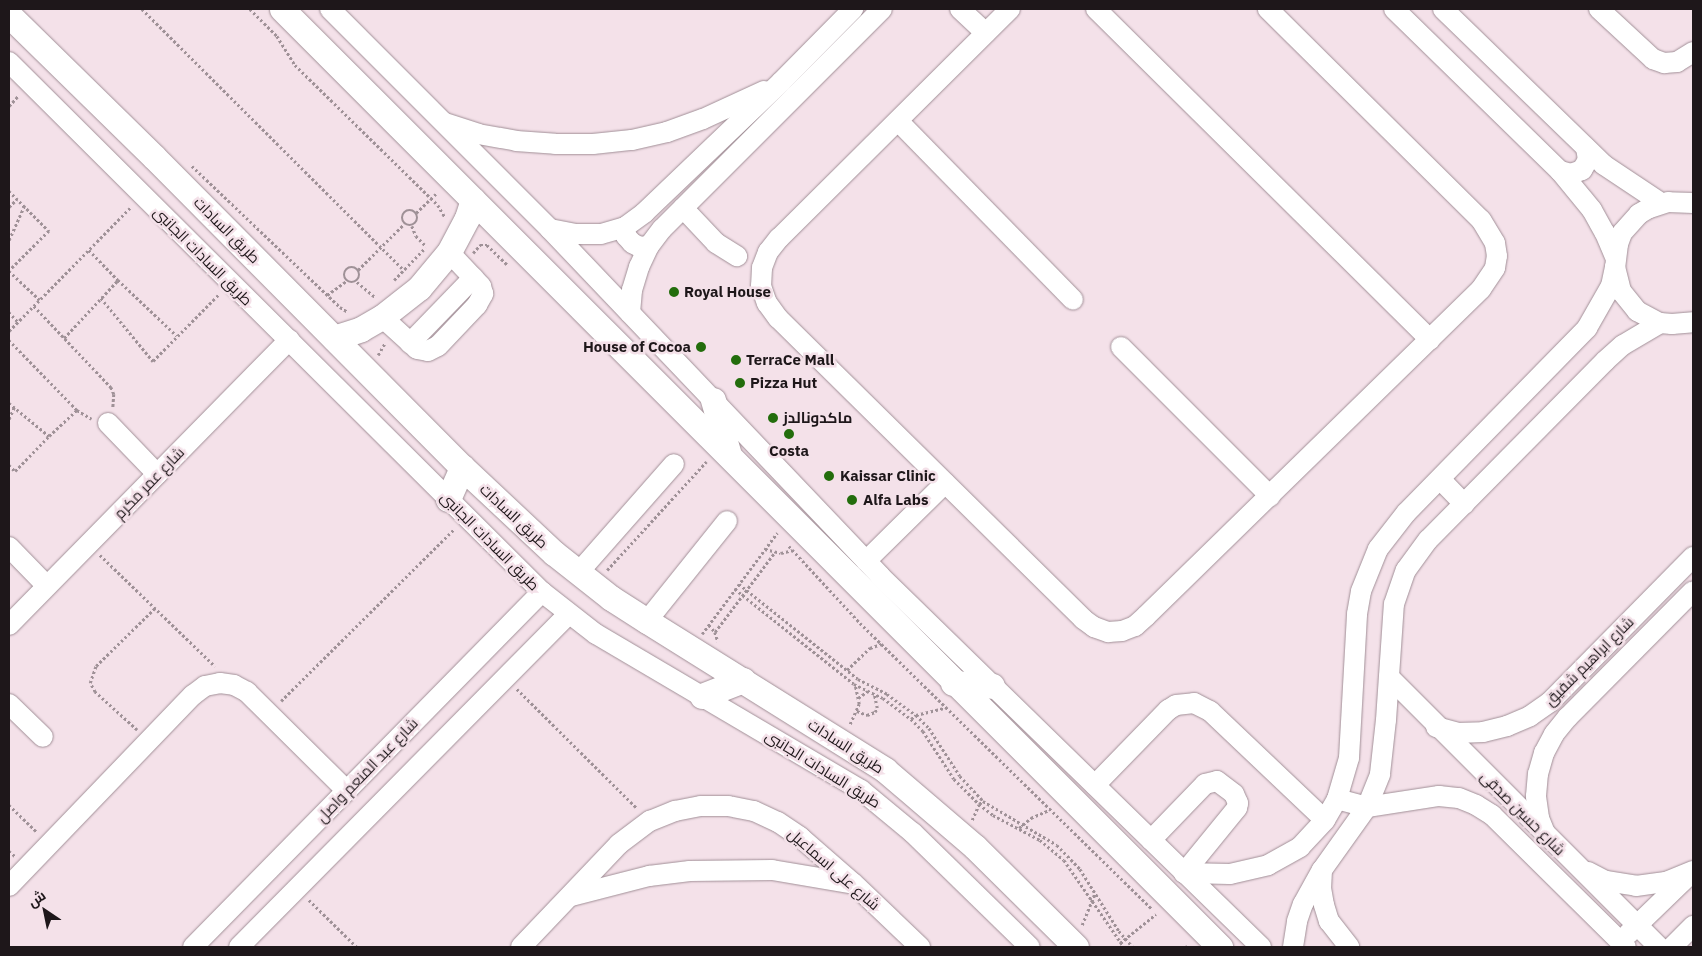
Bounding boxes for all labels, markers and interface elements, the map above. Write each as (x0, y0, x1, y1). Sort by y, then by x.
street label: طريق السادات (190, 193, 264, 267)
street label: طريق السادات الجانبى (150, 203, 256, 309)
place label: Royal House (684, 283, 771, 301)
marker: Royal House (668, 286, 680, 298)
place label: House of Cocoa (583, 338, 691, 356)
marker: House of Cocoa (695, 341, 707, 353)
place label: TerraCe Mall (746, 351, 834, 369)
marker: TerraCe Mall (730, 354, 742, 366)
place label: Pizza Hut (750, 374, 817, 392)
marker: Pizza Hut (734, 377, 746, 389)
place label: ماكدونالدز (783, 409, 852, 427)
marker: ماكدونالدز (767, 412, 779, 424)
marker: Costa (783, 428, 795, 440)
place label: Costa (769, 442, 809, 460)
street label: شارع عمر مكرم (110, 443, 188, 523)
place label: Kaissar Clinic (840, 467, 936, 485)
marker: Kaissar Clinic (822, 469, 836, 483)
street label: طريق السادات (476, 480, 552, 552)
street label: طريق السادات الجانبى (437, 488, 543, 594)
place label: Alfa Labs (863, 491, 929, 509)
marker: Alfa Labs (845, 493, 859, 507)
street label: شارع ابراهيم شفيق (1541, 613, 1637, 709)
street label: شارع عبد المنعم واصل (313, 714, 421, 826)
street label: طريق السادات (805, 715, 887, 777)
street label: طريق السادات الجانبى (762, 726, 884, 812)
street label: شارع حسين صدقى (1477, 767, 1569, 859)
street label: شارع على اسماعيل (784, 824, 884, 914)
north arrow (20, 886, 70, 936)
text: ش (24, 886, 49, 911)

